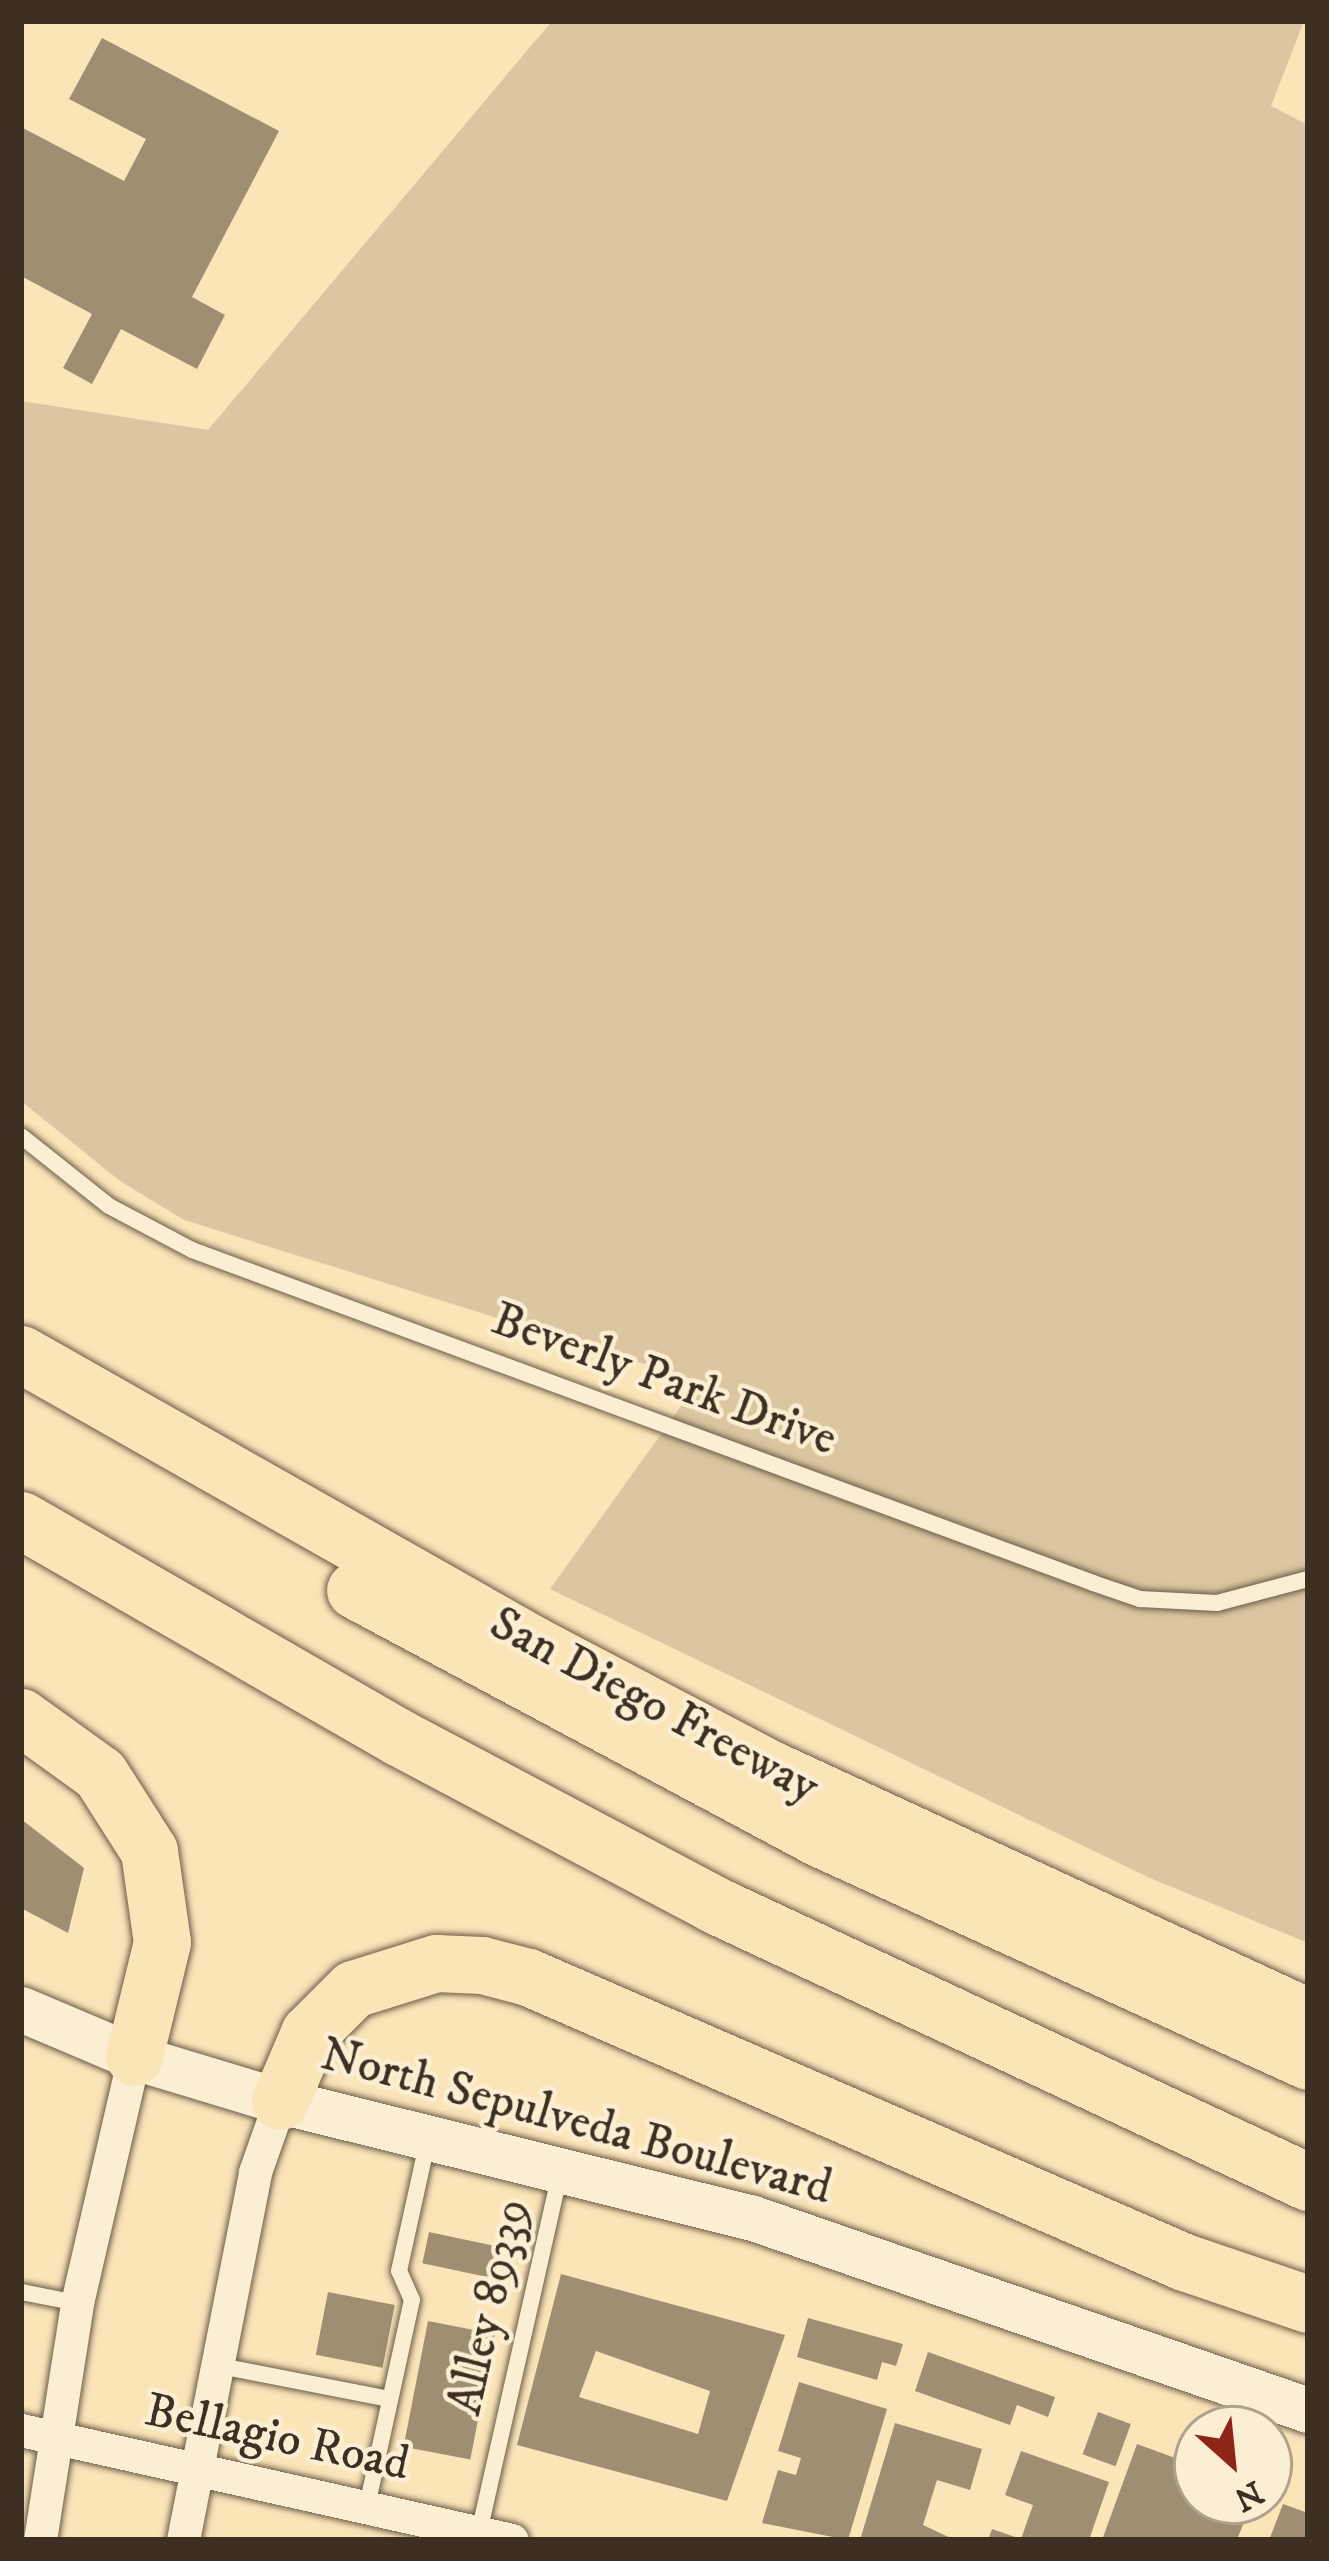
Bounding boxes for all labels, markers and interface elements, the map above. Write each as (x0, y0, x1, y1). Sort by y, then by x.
street label: Beverly Park Drive (484, 1291, 844, 1469)
street label: San Diego Freeway (480, 1595, 828, 1817)
street label: North Sepulveda Boulevard (314, 2026, 838, 2218)
street label: Alley 89339 (437, 2193, 543, 2421)
street label: Bellagio Road (140, 2382, 414, 2494)
north arrow (1173, 2405, 1293, 2525)
text: N (1227, 2470, 1270, 2519)

